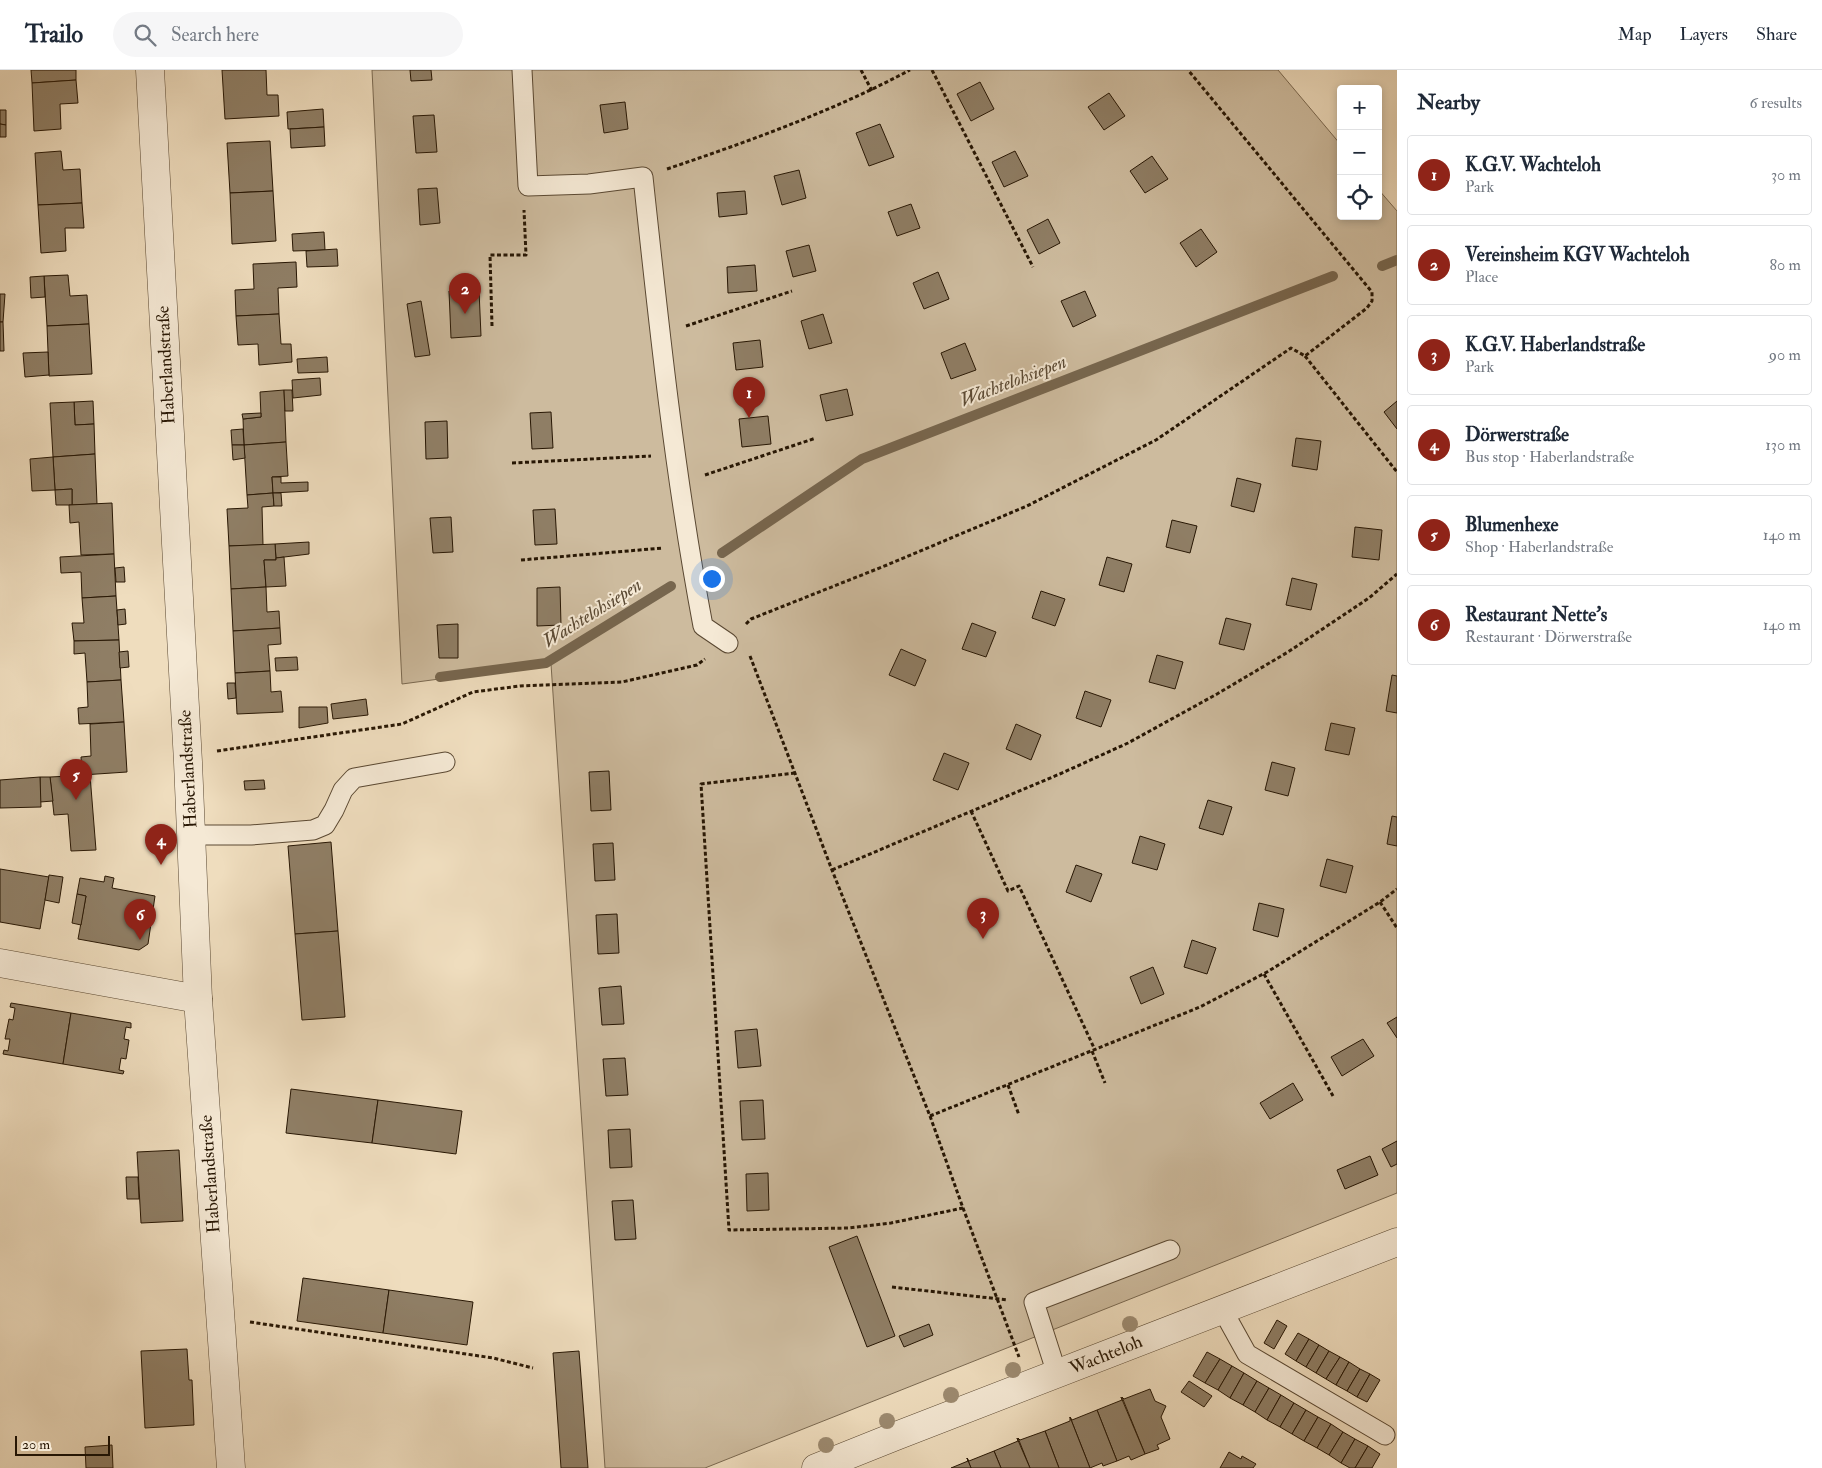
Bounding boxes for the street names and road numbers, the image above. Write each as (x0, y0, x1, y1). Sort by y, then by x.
street label: Haberlandstraße (151, 305, 181, 425)
street label: Haberlandstraße (173, 709, 203, 829)
street label: Haberlandstraße (194, 1114, 226, 1234)
street label: Wachteloh (1065, 1330, 1146, 1380)

